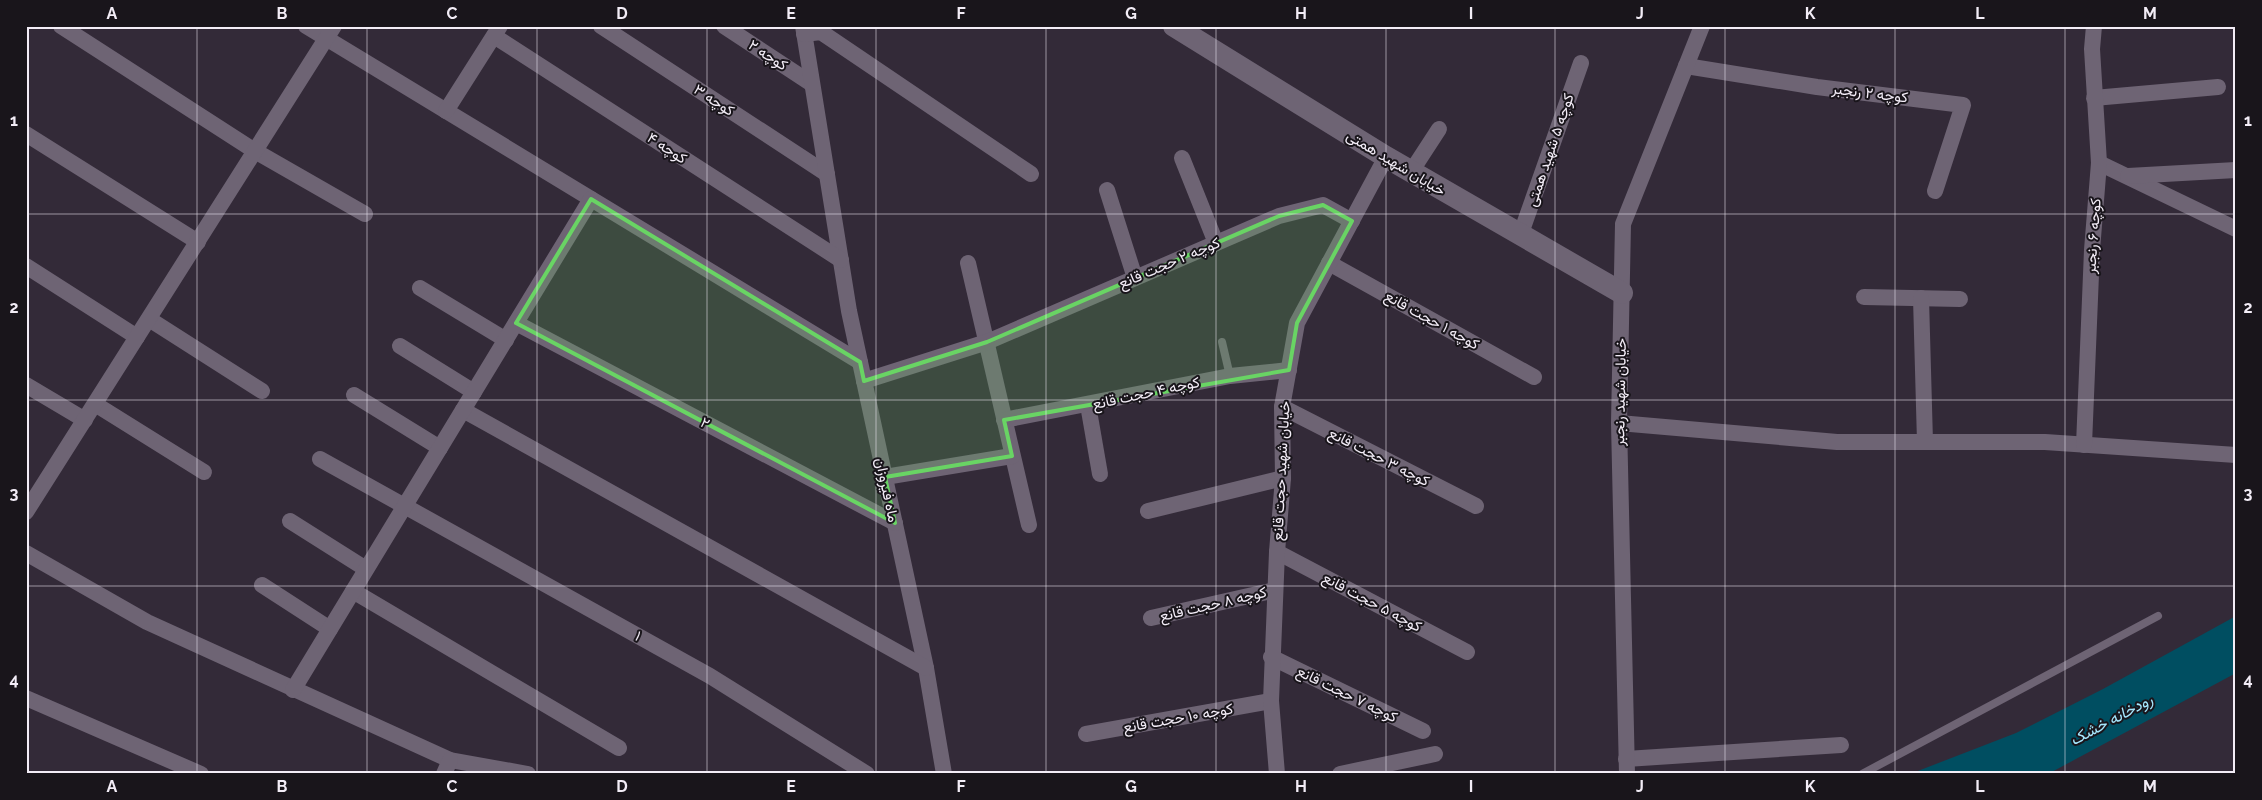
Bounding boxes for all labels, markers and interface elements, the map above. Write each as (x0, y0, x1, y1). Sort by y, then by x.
text: A (107, 4, 118, 23)
text: B (277, 4, 288, 23)
text: C (447, 4, 458, 23)
text: D (616, 4, 628, 23)
text: E (786, 4, 796, 23)
text: F (956, 4, 966, 23)
text: G (1125, 4, 1137, 23)
text: H (1295, 4, 1307, 23)
text: I (1469, 4, 1473, 23)
text: J (1636, 4, 1644, 23)
text: K (1805, 4, 1816, 23)
text: L (1975, 4, 1985, 23)
text: M (2143, 4, 2157, 23)
street label: کوچه ۲ (745, 36, 791, 75)
street label: کوچه ۲ رنجبر (1830, 79, 1909, 108)
street label: کوچه ۳ (690, 80, 738, 121)
street label: کوچه ۵ شهید همتی (1522, 91, 1579, 209)
text: 1 (10, 111, 18, 130)
text: 1 (2244, 111, 2252, 130)
street label: خیابان شهید همتی (1343, 126, 1449, 201)
street label: کوچه ۴ (643, 129, 690, 168)
street label: کوچه ۶ رنجبر (2081, 197, 2106, 275)
street label: کوچه ۲ حجت قانع (1115, 233, 1224, 294)
street label: کوچه ۱ حجت قانع (1381, 287, 1483, 355)
text: 2 (9, 298, 19, 317)
text: 2 (2243, 298, 2253, 317)
street label: خیابان شهید رنجبر (1610, 338, 1630, 447)
street label: کوچه ۴ حجت قانع (1091, 373, 1202, 415)
street label: خیابان شهید حجت قانع (1268, 400, 1296, 542)
street label: ۲ (697, 413, 713, 433)
street label: کوچه ۳ حجت قانع (1325, 424, 1433, 492)
street label: ماه فیروزان (871, 456, 903, 524)
text: 3 (10, 484, 19, 503)
text: 3 (2244, 484, 2253, 503)
street label: کوچه ۵ حجت قانع (1318, 568, 1425, 638)
street label: کوچه ۸ حجت قانع (1157, 583, 1269, 627)
street label: ۱ (632, 627, 644, 645)
street label: کوچه ۷ حجت قانع (1293, 662, 1401, 728)
text: 4 (9, 670, 19, 689)
text: 4 (2243, 670, 2253, 689)
water label: رودخانه خشک (2067, 689, 2157, 750)
street label: کوچه ۱۰ حجت قانع (1121, 699, 1235, 739)
text: A (107, 777, 118, 796)
text: B (277, 777, 288, 796)
text: C (447, 777, 458, 796)
text: D (616, 777, 628, 796)
text: E (786, 777, 796, 796)
text: F (956, 777, 966, 796)
text: G (1125, 777, 1137, 796)
text: H (1295, 777, 1307, 796)
text: I (1469, 777, 1473, 796)
text: J (1636, 777, 1644, 796)
text: K (1805, 777, 1816, 796)
text: L (1975, 777, 1985, 796)
text: M (2143, 777, 2157, 796)

